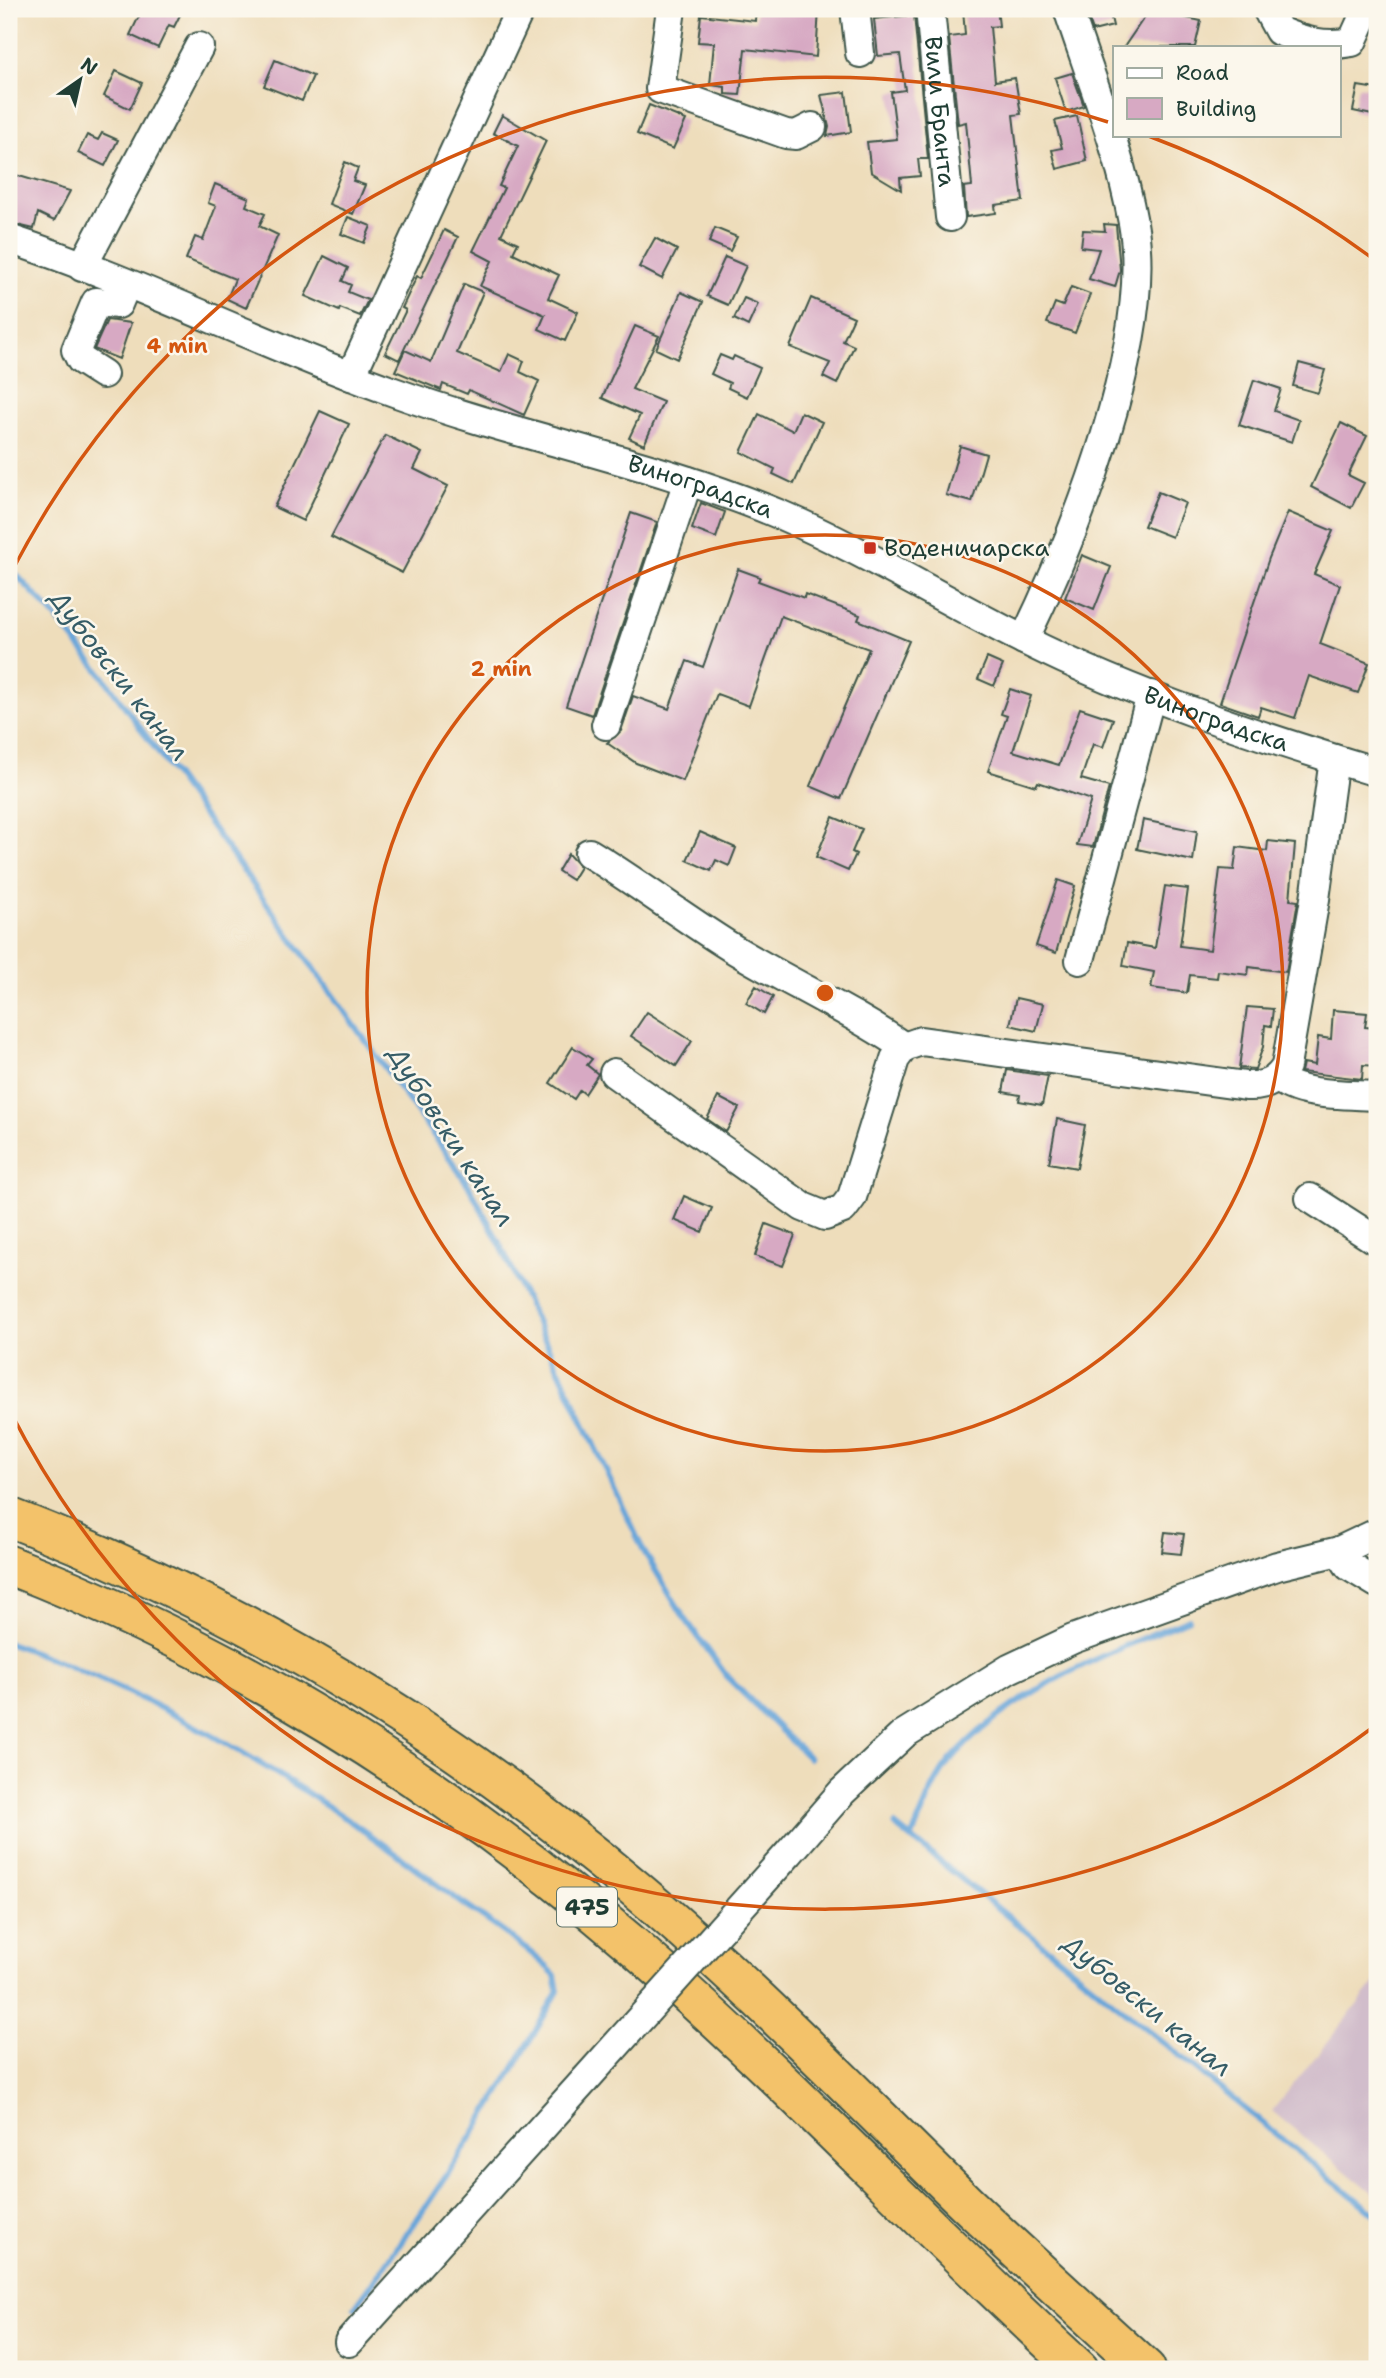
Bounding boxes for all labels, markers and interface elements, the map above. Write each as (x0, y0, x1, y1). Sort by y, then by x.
street label: Вили Бранта (917, 35, 963, 188)
north arrow (46, 46, 116, 116)
legend (1113, 46, 1340, 136)
text: N (76, 52, 102, 81)
text: Road (1176, 59, 1229, 87)
text: Building (1176, 95, 1256, 123)
text: 4 min (146, 332, 208, 360)
street label: Виноградска (624, 447, 778, 526)
place label: Воденичарска (884, 532, 1050, 564)
marker: Воденичарска (862, 540, 878, 556)
water label: Дубовски канал (41, 581, 198, 768)
text: 2 min (470, 655, 532, 683)
street label: Виноградска (1139, 679, 1293, 759)
centre of rings (813, 981, 837, 1005)
water label: Дубовски канал (379, 1037, 523, 1233)
road number: 475 (557, 1888, 617, 1926)
water label: Дубовски канал (1054, 1925, 1240, 2084)

